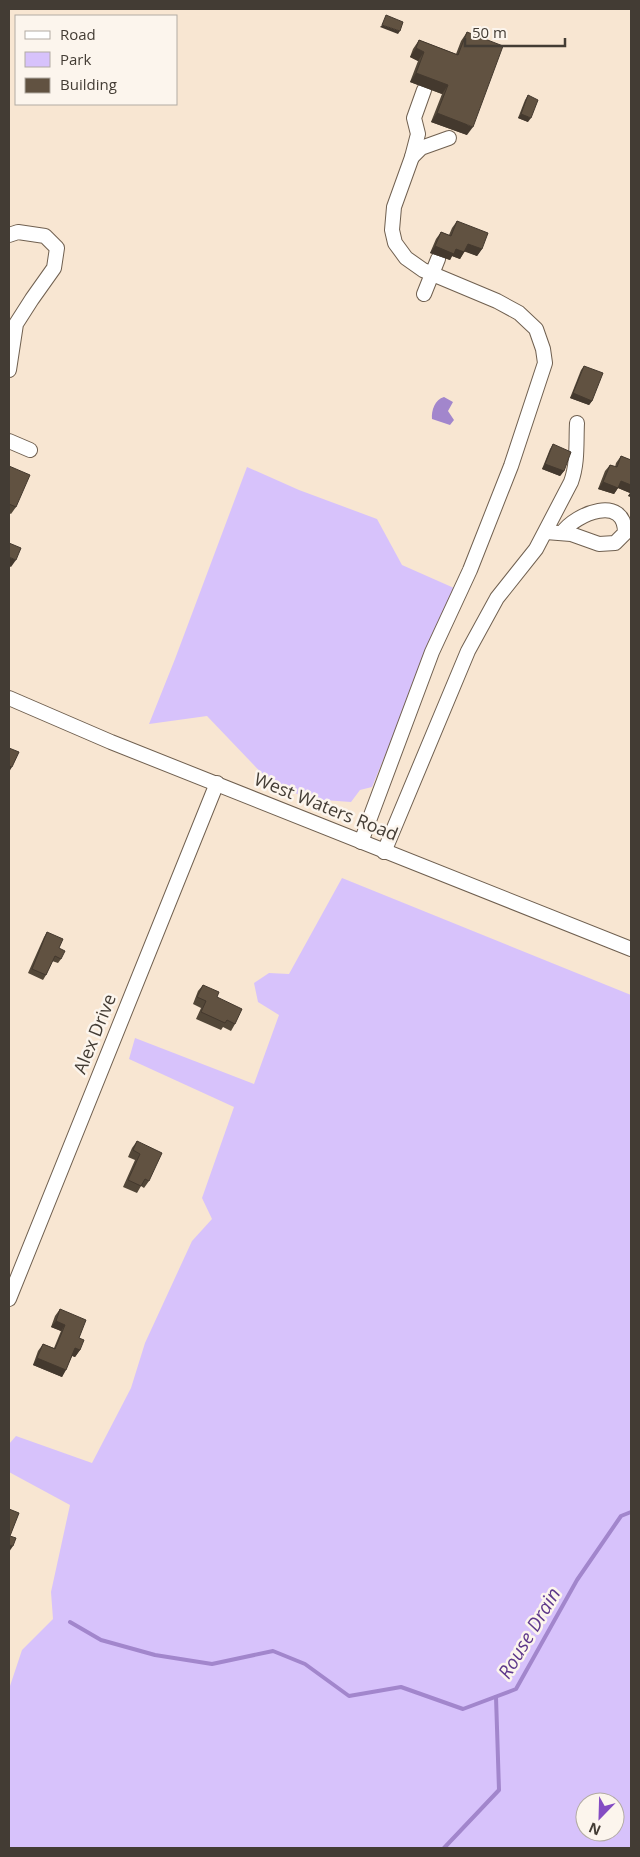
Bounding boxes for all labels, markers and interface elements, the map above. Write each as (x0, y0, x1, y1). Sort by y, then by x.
legend (15, 15, 178, 105)
scale bar (465, 15, 565, 47)
text: 50 m (472, 22, 507, 42)
text: Road (60, 24, 96, 44)
text: Park (60, 49, 91, 69)
text: Building (60, 74, 117, 94)
street label: West Waters Road (251, 766, 402, 846)
street label: Alex Drive (67, 990, 121, 1077)
water label: Rouse Drain (492, 1583, 566, 1683)
north arrow (575, 1792, 625, 1842)
text: N (586, 1818, 604, 1840)

